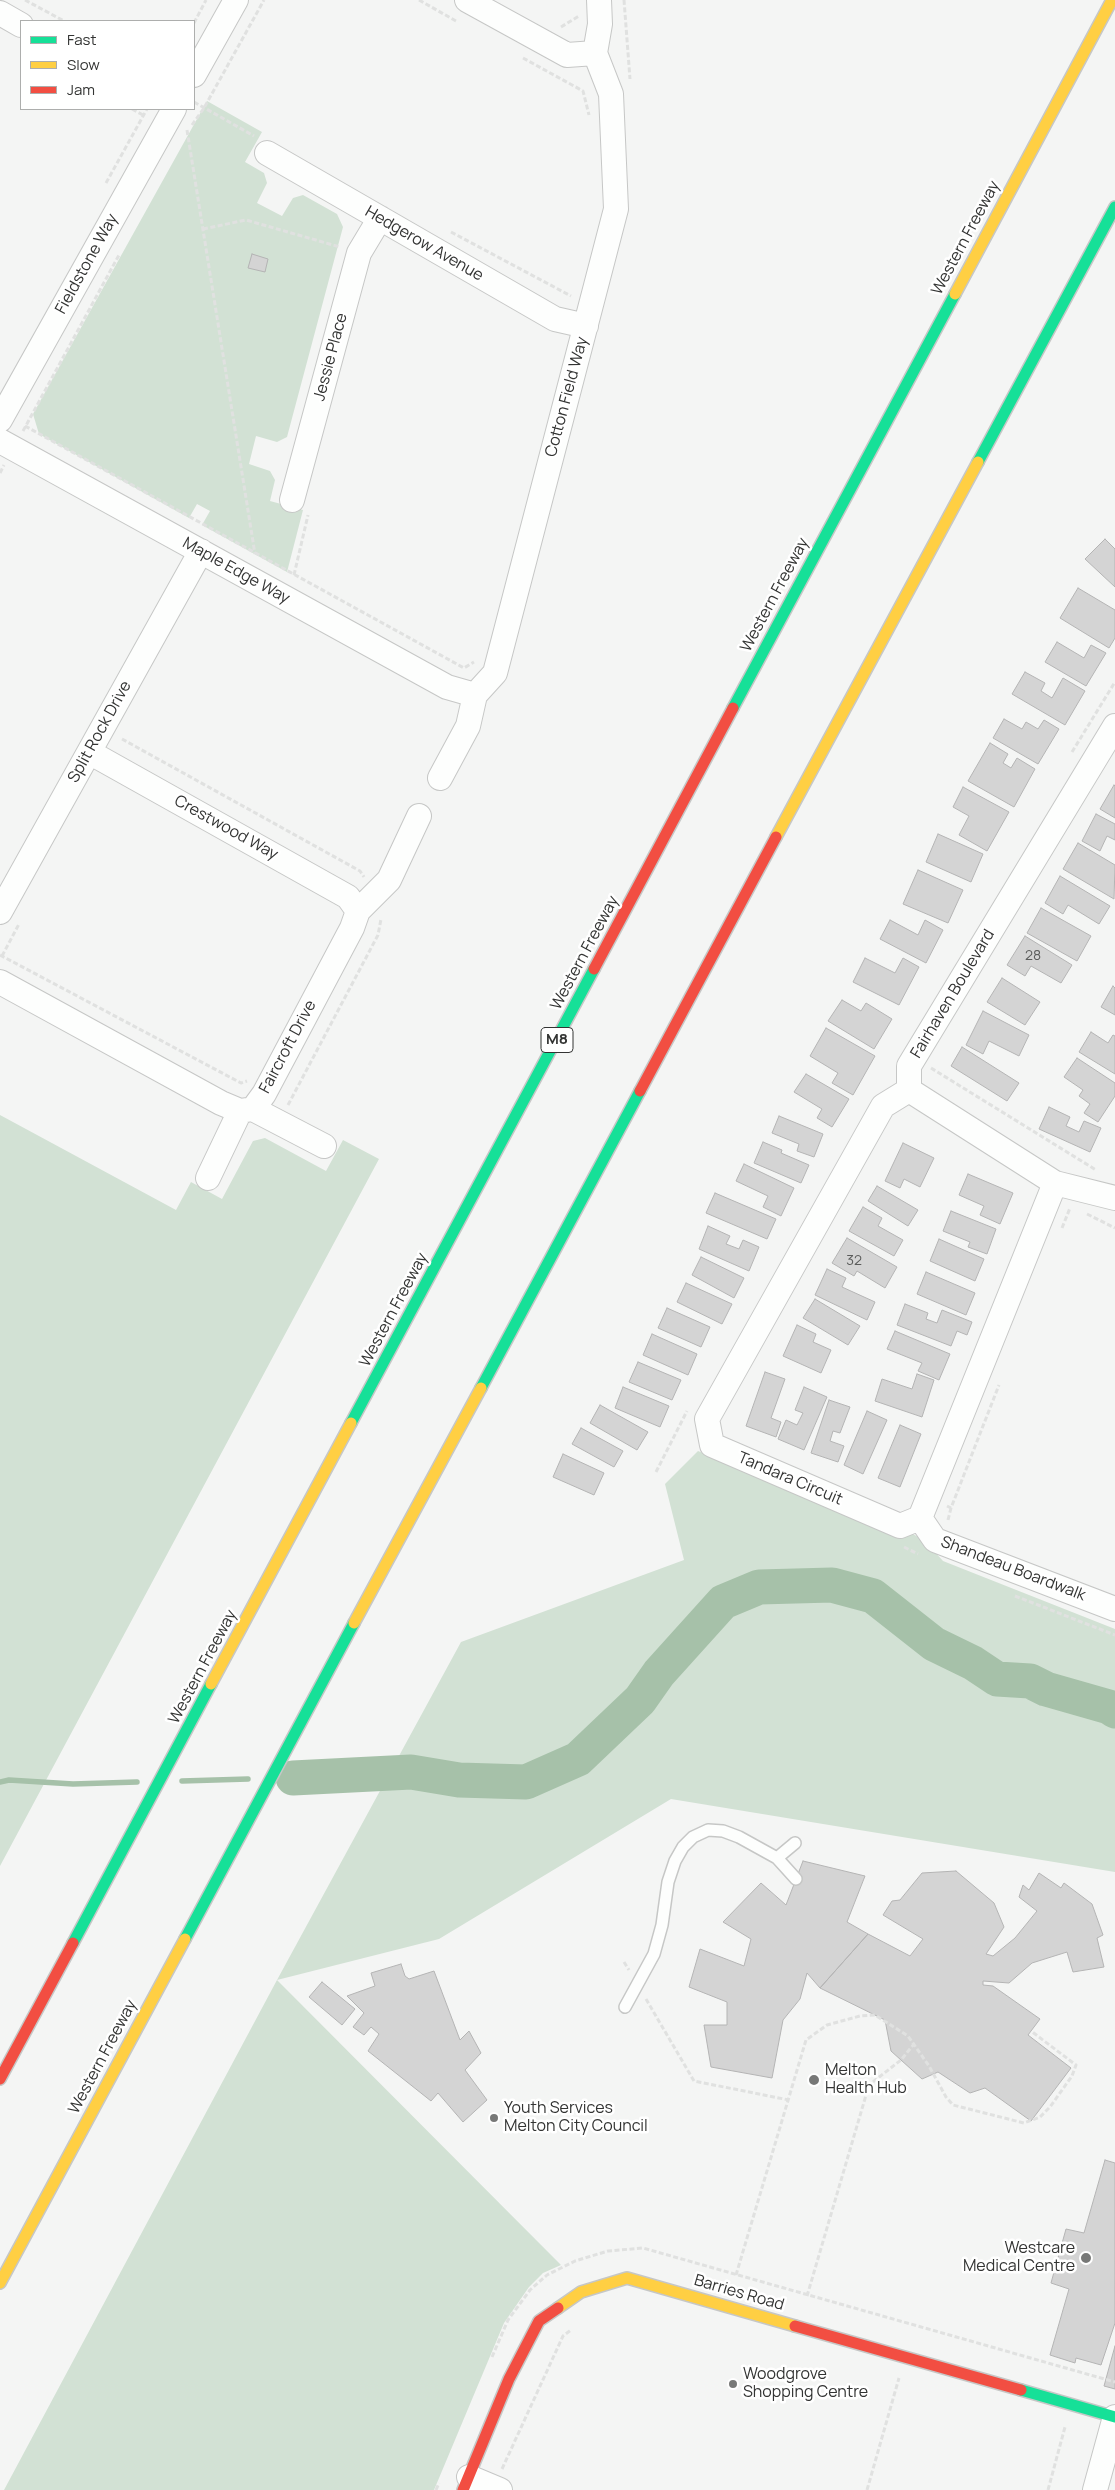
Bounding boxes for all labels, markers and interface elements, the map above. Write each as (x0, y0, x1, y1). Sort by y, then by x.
legend (20, 20, 195, 110)
text: Fast (67, 29, 96, 50)
text: Slow (67, 54, 100, 75)
text: Jam (67, 79, 95, 100)
street label: Western Freeway (928, 178, 1004, 298)
street label: Hedgerow Avenue (361, 202, 487, 286)
street label: Fieldstone Way (52, 211, 122, 317)
street label: Jessie Place (310, 311, 352, 403)
street label: Cotton Field Way (542, 335, 592, 459)
street label: Maple Edge Way (179, 534, 293, 608)
street label: Western Freeway (737, 535, 813, 655)
street label: Split Rock Drive (64, 678, 136, 786)
street label: Crestwood Way (171, 792, 281, 864)
street label: Western Freeway (547, 893, 623, 1013)
street label: Fairhaven Boulevard (907, 926, 999, 1062)
house number: 28 (1025, 948, 1041, 964)
street label: Faircroft Drive (255, 997, 321, 1097)
road number: M8 (541, 1028, 573, 1052)
street label: Western Freeway (356, 1250, 432, 1370)
house number: 32 (846, 1253, 862, 1269)
street label: Tandara Circuit (735, 1448, 845, 1510)
street label: Shandeau Boardwalk (938, 1533, 1088, 1605)
street label: Western Freeway (165, 1607, 241, 1727)
street label: Western Freeway (65, 1997, 141, 2117)
place label: Melton Health Hub (825, 2061, 907, 2099)
marker: Melton Health Hub (807, 2073, 821, 2087)
place label: Youth Services Melton City Council (504, 2099, 648, 2137)
marker: Youth Services Melton City Council (488, 2112, 500, 2124)
place label: Westcare Medical Centre (963, 2239, 1075, 2277)
marker: Westcare Medical Centre (1079, 2251, 1093, 2265)
street label: Barries Road (692, 2271, 786, 2315)
place label: Woodgrove Shopping Centre (743, 2365, 868, 2403)
marker: Woodgrove Shopping Centre (727, 2378, 739, 2390)

